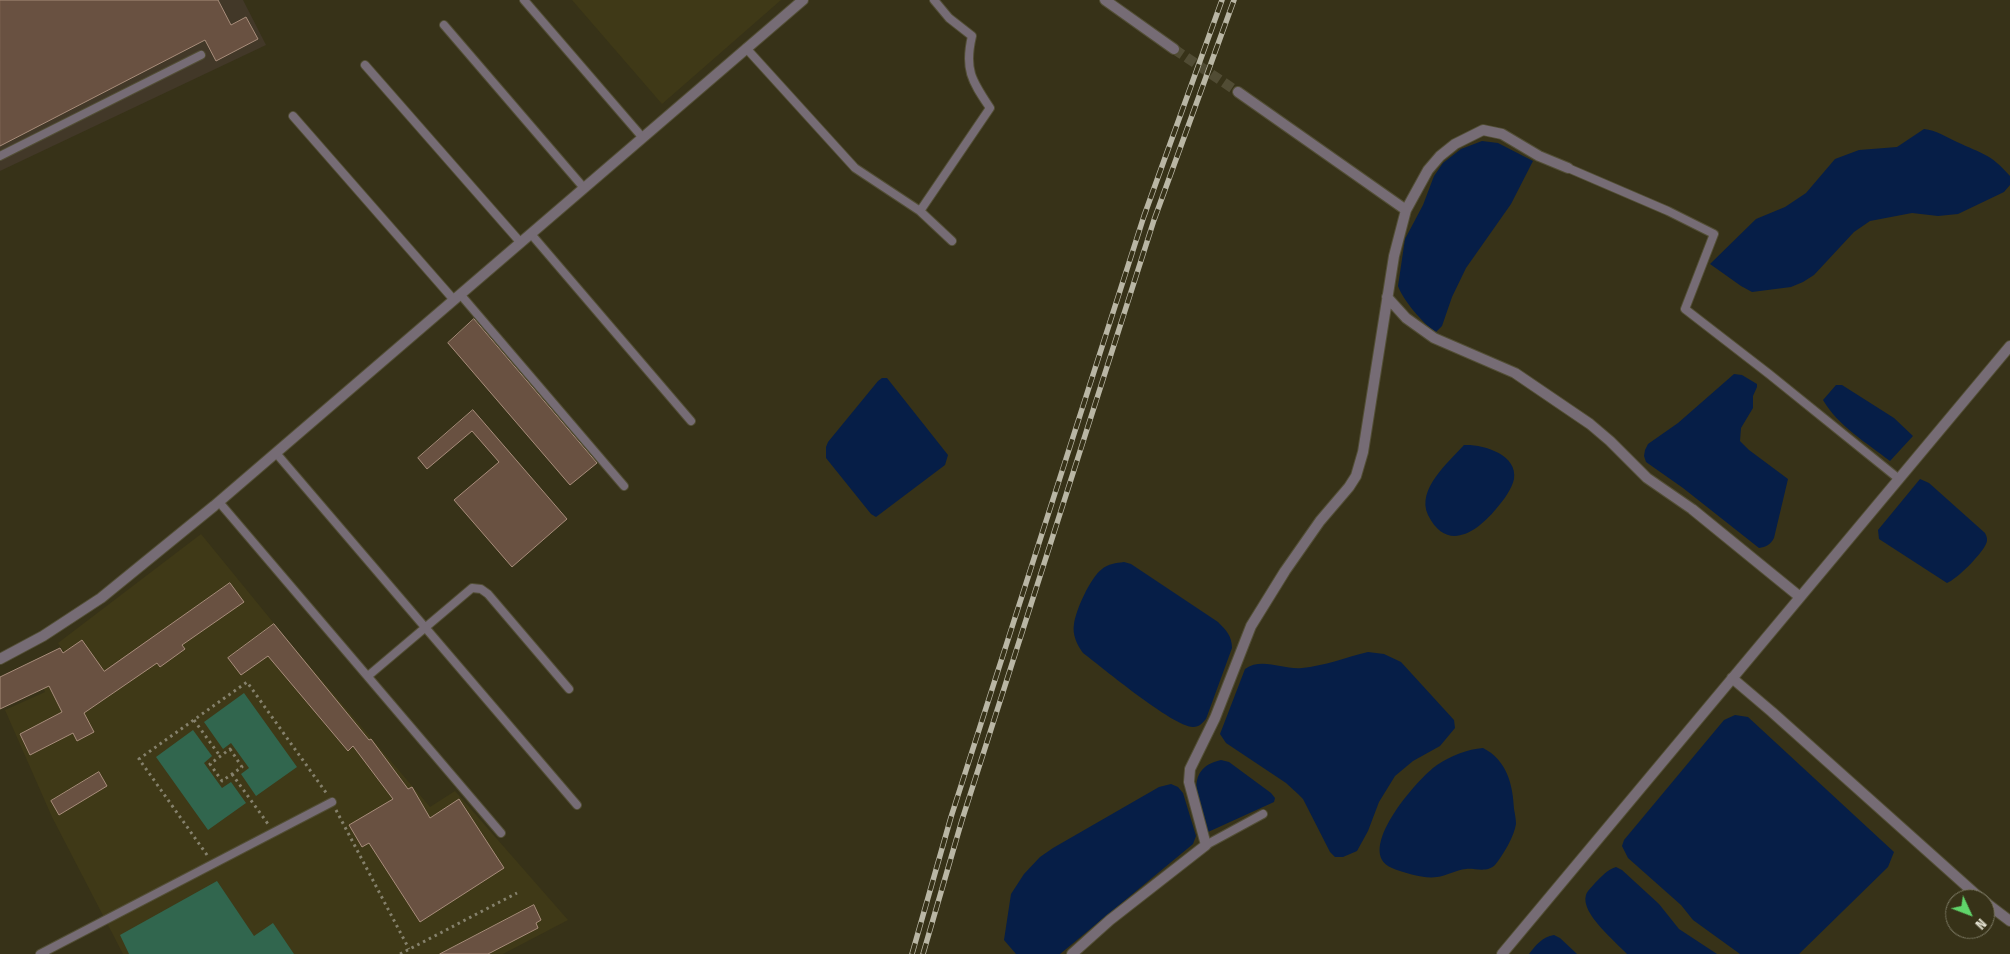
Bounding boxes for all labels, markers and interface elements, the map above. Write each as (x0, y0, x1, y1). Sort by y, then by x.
north arrow (1945, 889, 1995, 939)
text: N (1972, 915, 1990, 933)

